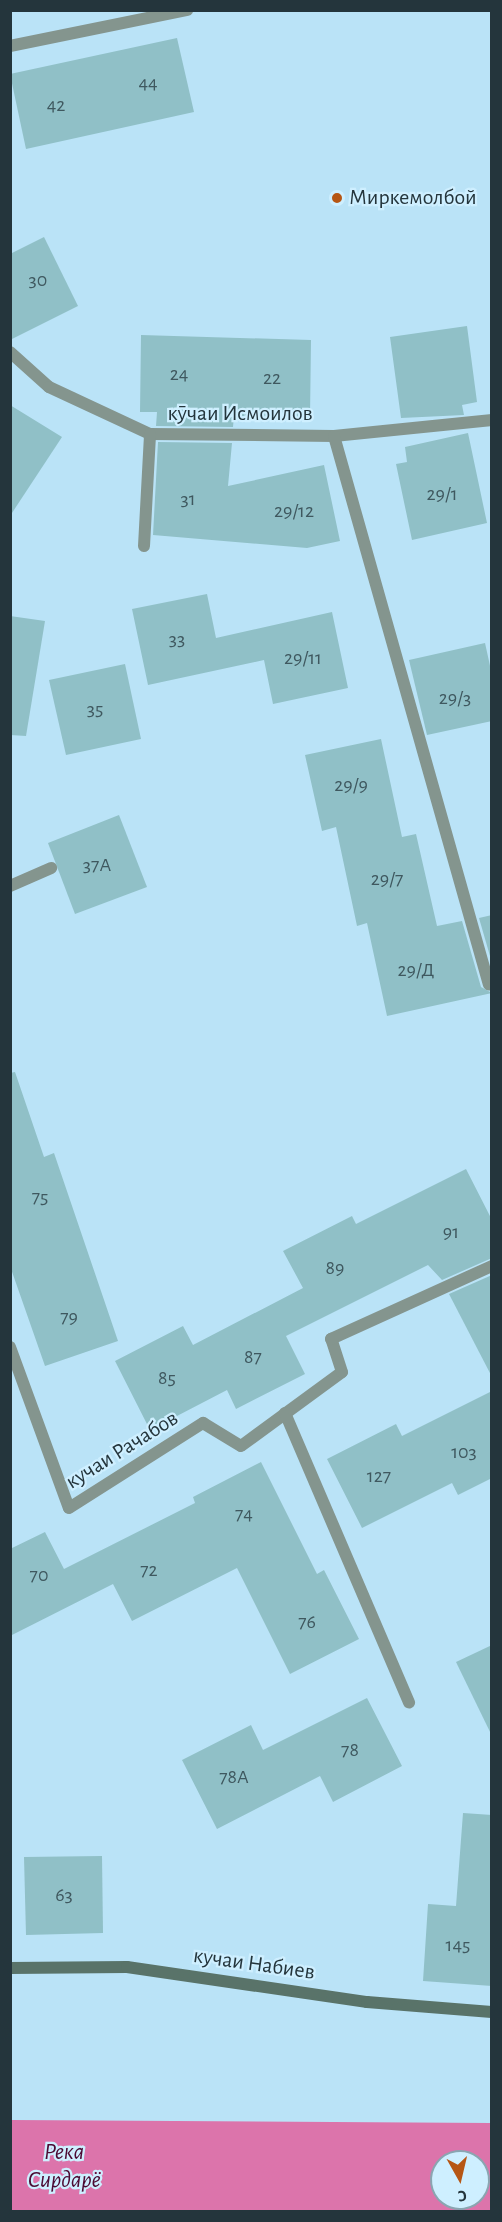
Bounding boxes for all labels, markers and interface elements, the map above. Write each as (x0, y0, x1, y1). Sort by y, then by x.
house number: 44 (138, 71, 158, 95)
house number: 42 (47, 93, 65, 117)
place label: Миркемолбой (349, 185, 477, 211)
marker: Миркемолбой (330, 191, 344, 205)
house number: 30 (29, 268, 47, 292)
house number: 24 (170, 362, 188, 386)
house number: 22 (263, 366, 281, 390)
street label: кӯчаи Исмоилов (167, 401, 313, 427)
house number: 29/1 (426, 482, 458, 506)
house number: 31 (180, 487, 196, 511)
house number: 29/12 (274, 499, 314, 523)
house number: 33 (169, 627, 185, 651)
house number: 29/11 (284, 646, 322, 670)
house number: 29/3 (439, 686, 471, 710)
house number: 35 (87, 697, 103, 721)
house number: 29/9 (334, 773, 368, 797)
house number: 37А (83, 853, 111, 877)
house number: 29/7 (371, 867, 403, 891)
house number: 29/Д (397, 958, 435, 982)
house number: 75 (32, 1185, 48, 1209)
house number: 91 (443, 1220, 459, 1244)
house number: 89 (326, 1256, 344, 1280)
house number: 79 (60, 1305, 78, 1329)
house number: 87 (244, 1345, 262, 1369)
house number: 85 (158, 1366, 176, 1390)
street label: кучаи Рачабов (61, 1405, 183, 1495)
house number: 103 (451, 1440, 477, 1464)
house number: 127 (367, 1464, 391, 1488)
house number: 74 (235, 1502, 253, 1526)
house number: 72 (140, 1558, 158, 1582)
house number: 70 (30, 1563, 48, 1587)
house number: 76 (298, 1610, 316, 1634)
house number: 78 (341, 1738, 359, 1762)
house number: 78А (219, 1765, 249, 1789)
house number: 63 (55, 1883, 73, 1907)
house number: 145 (446, 1933, 470, 1957)
street label: кучаи Набиев (192, 1942, 316, 1986)
water label: Река Сирдарё (27, 2139, 101, 2195)
north arrow (430, 2150, 490, 2210)
text: С (457, 2187, 468, 2204)

